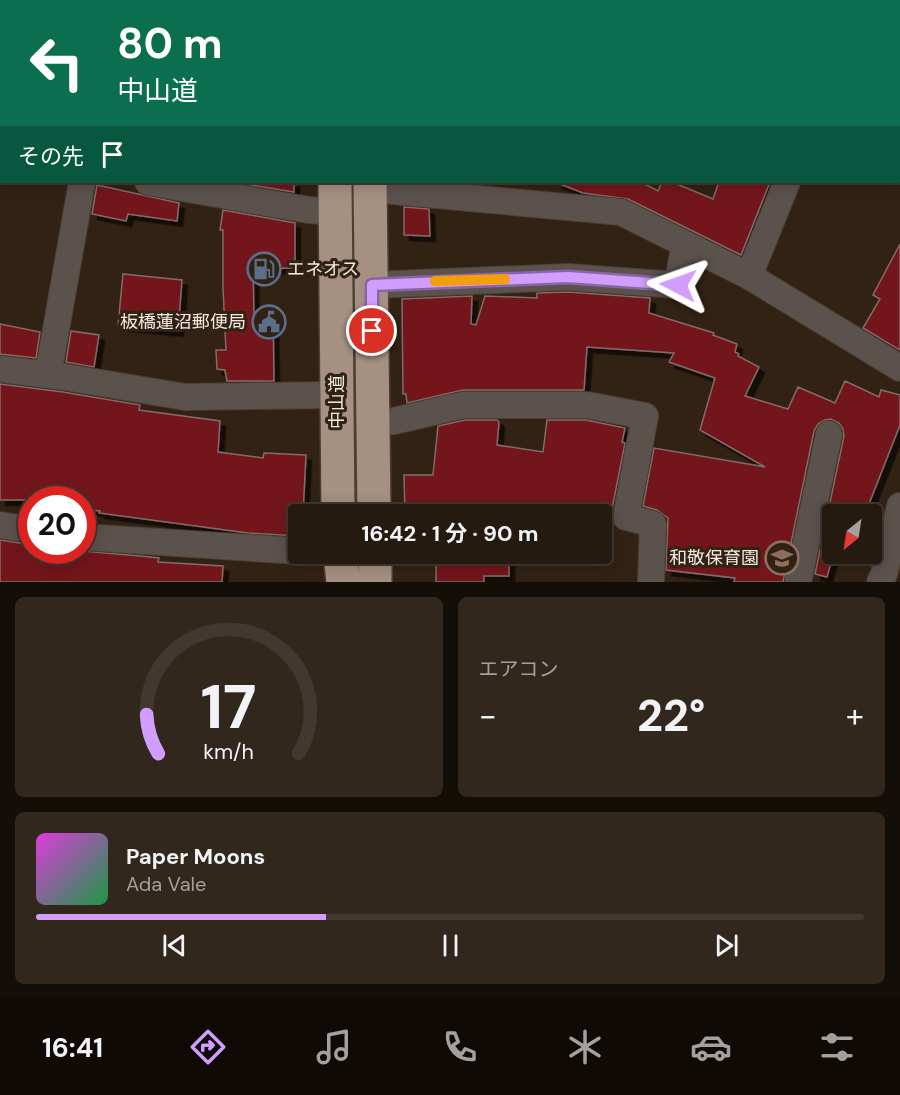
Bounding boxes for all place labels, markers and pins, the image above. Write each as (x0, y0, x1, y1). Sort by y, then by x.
fuel station icon: エネオス (246, 251, 282, 287)
place label: エネオス (287, 257, 359, 281)
public building icon: 板橋蓮沼郵便局 (251, 304, 287, 340)
pin (346, 305, 397, 356)
place label: 板橋蓮沼郵便局 (120, 310, 246, 334)
school or university icon: 和敬保育園 (764, 540, 800, 576)
place label: 和敬保育園 (669, 546, 759, 570)

